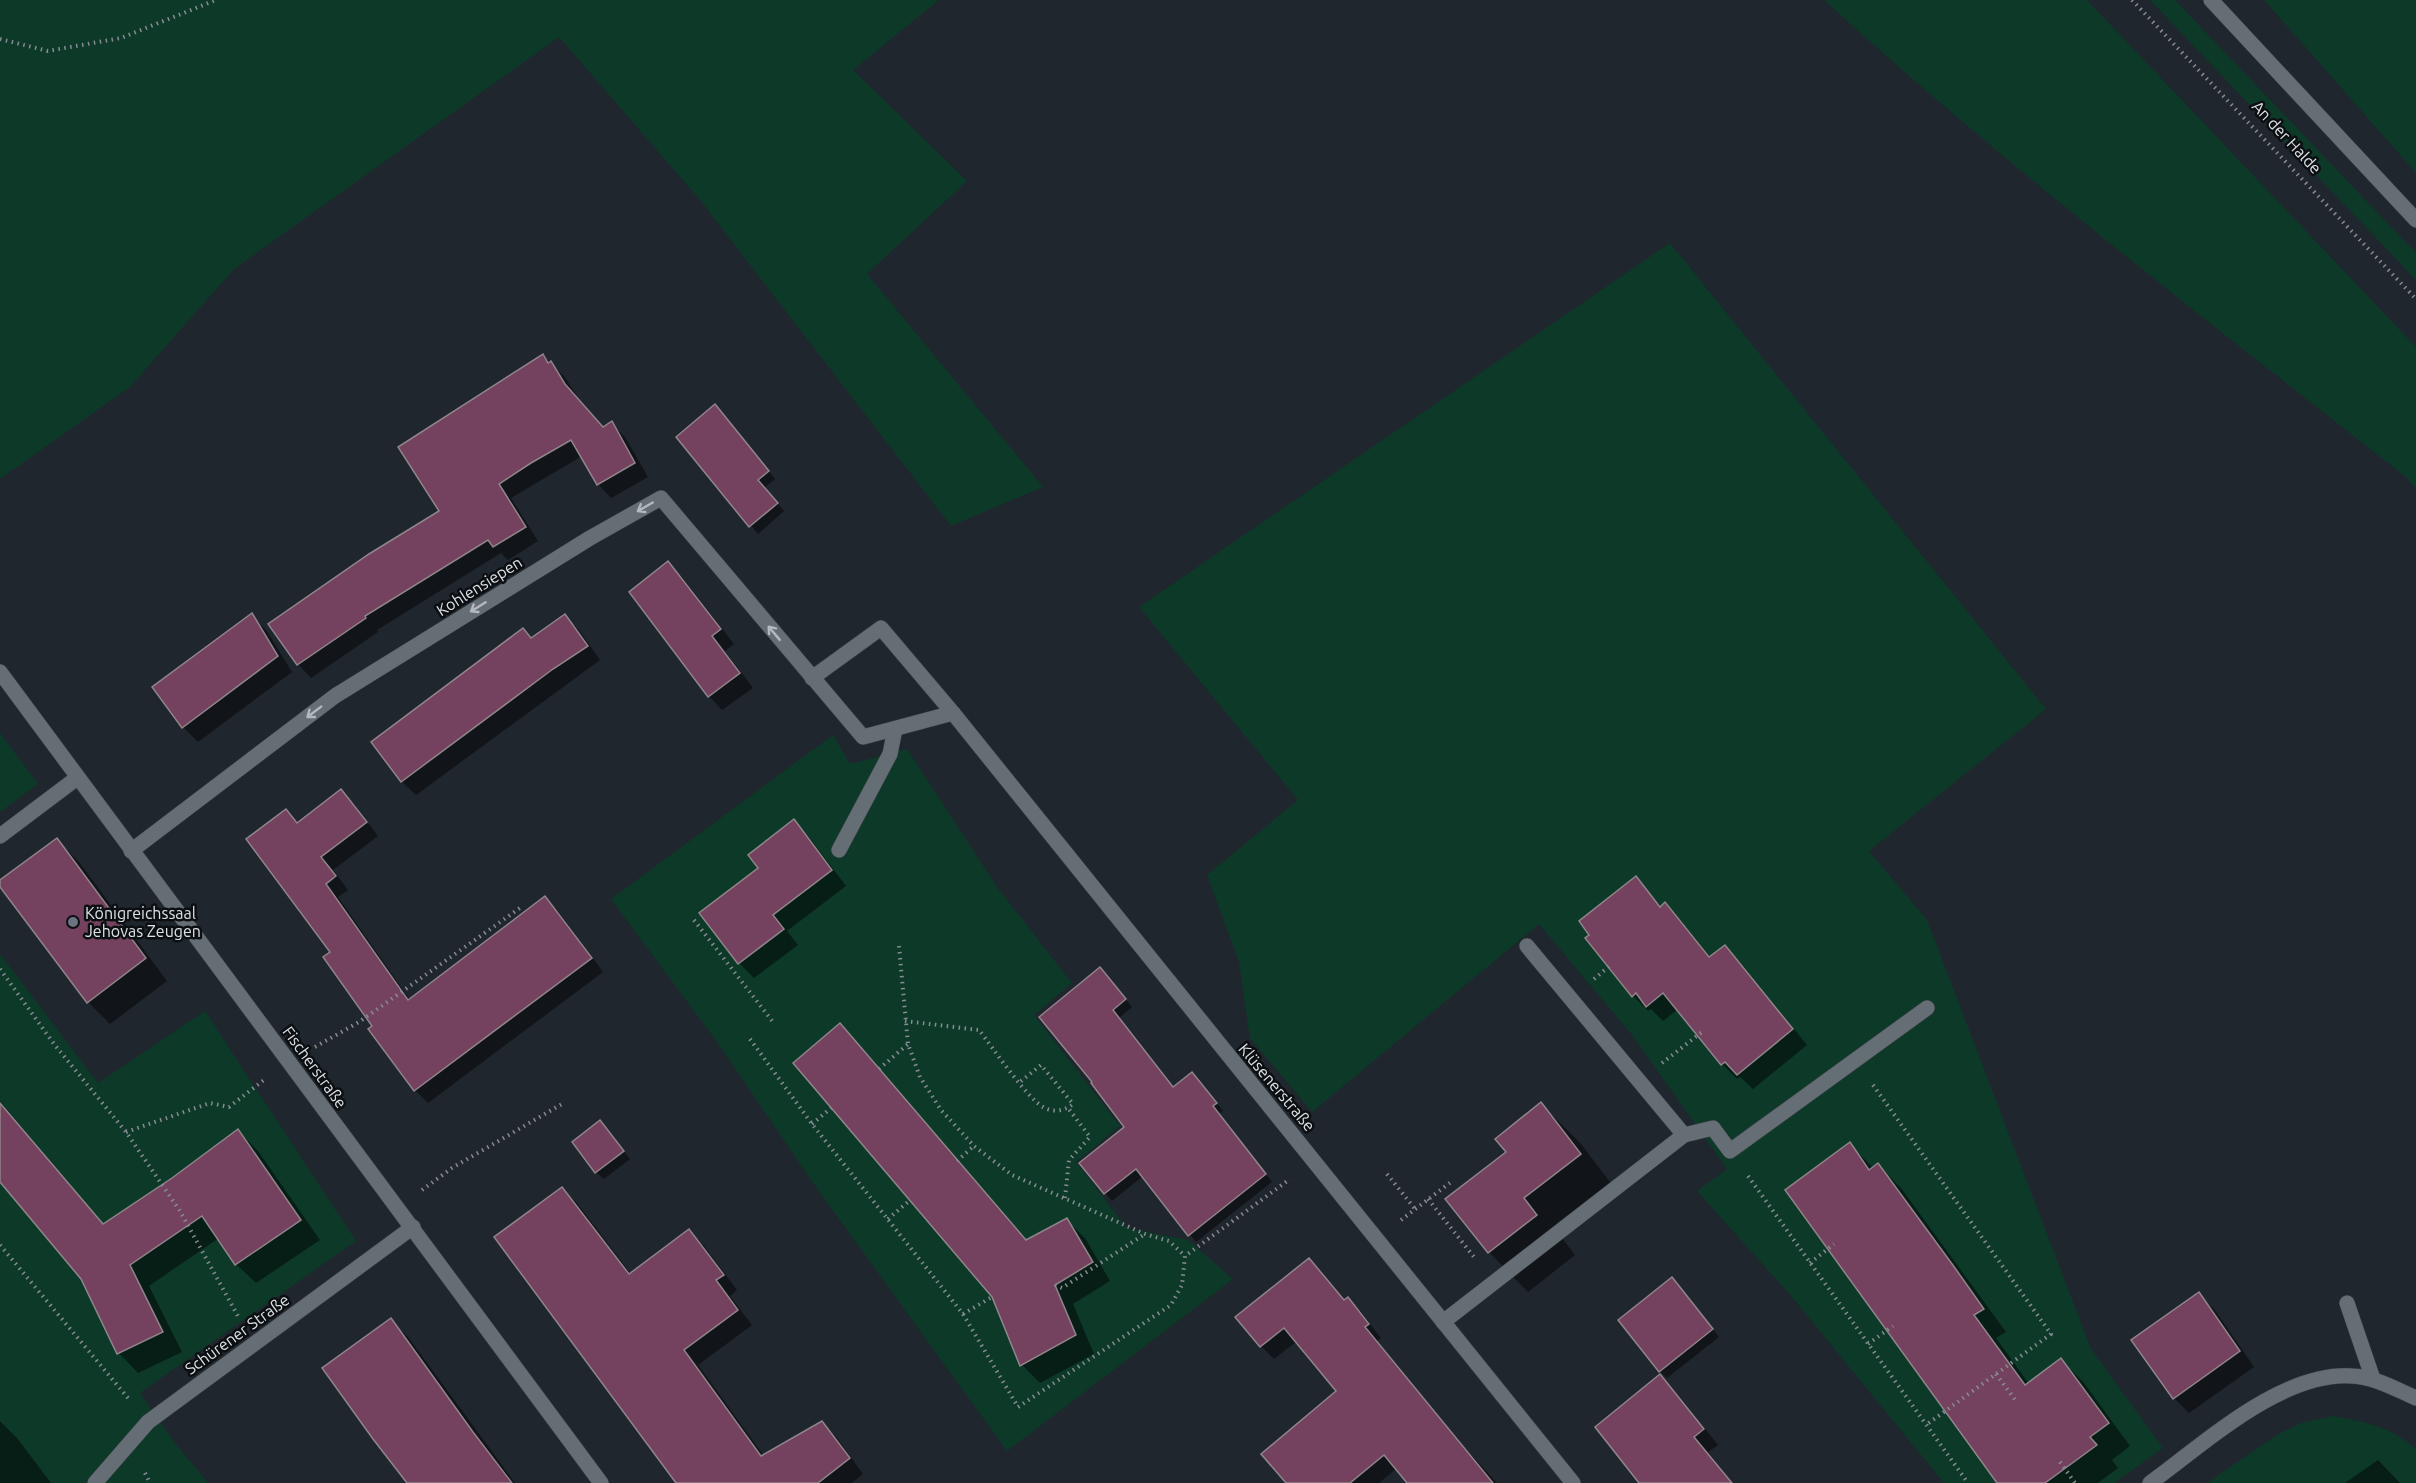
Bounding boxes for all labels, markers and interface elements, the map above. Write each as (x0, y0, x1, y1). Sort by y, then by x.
street label: An der Halde (2249, 97, 2325, 177)
one-way arrow (637, 501, 654, 513)
street label: Kohlensiepen (433, 553, 525, 619)
one-way arrow (470, 602, 487, 614)
one-way arrow (768, 625, 781, 641)
one-way arrow (306, 706, 322, 718)
place label: Königreichssaal Jehovas Zeugen (85, 904, 201, 940)
marker: Königreichssaal Jehovas Zeugen (66, 915, 80, 929)
street label: Fischerstraße (279, 1023, 351, 1111)
street label: Klüsenerstraße (1235, 1040, 1319, 1134)
street label: Schürener Straße (182, 1290, 292, 1378)

